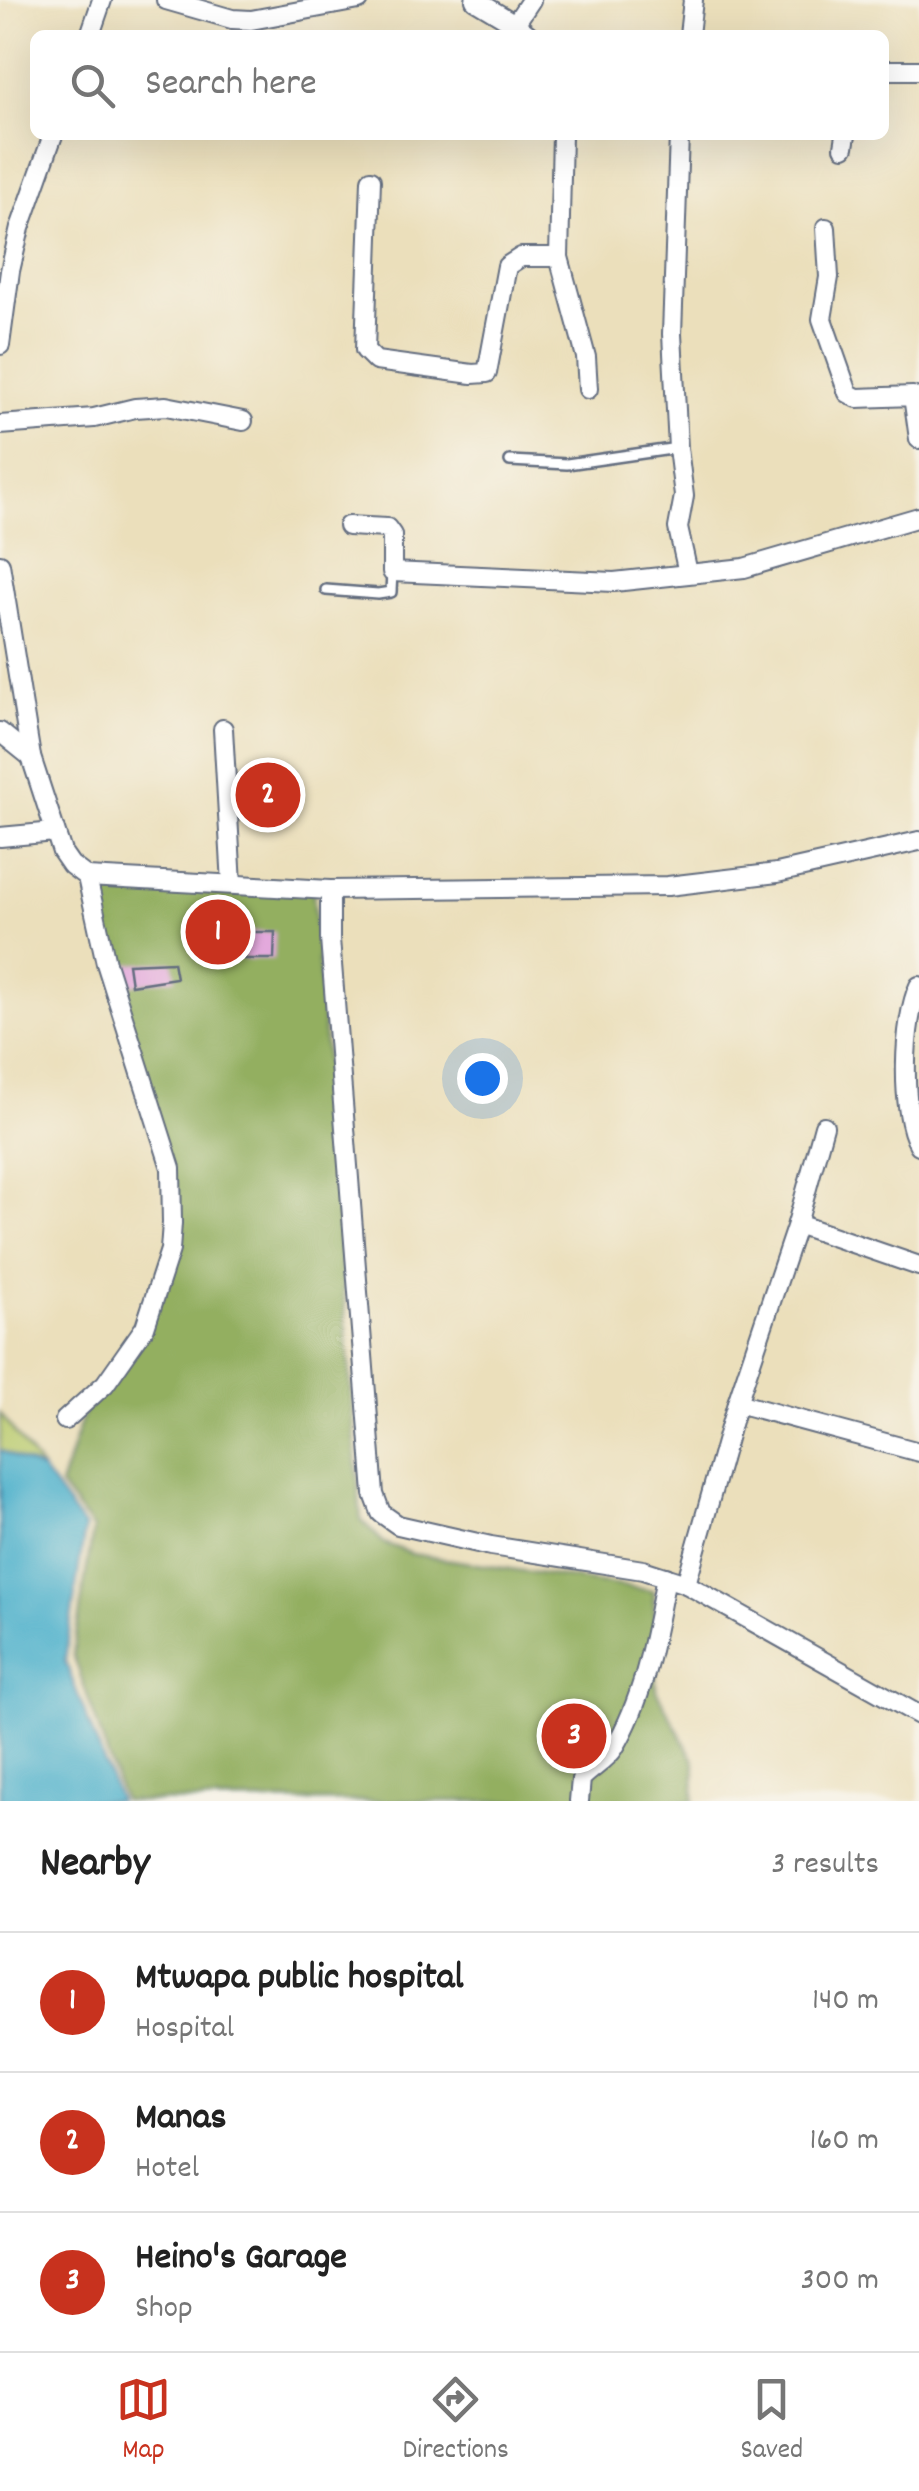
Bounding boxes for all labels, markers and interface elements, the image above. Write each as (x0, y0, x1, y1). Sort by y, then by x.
search box (30, 30, 889, 140)
icon: search (65, 58, 120, 113)
text: Search here (145, 58, 317, 113)
pin: 2 (236, 758, 300, 832)
pin: 1 (186, 894, 250, 970)
your location (457, 1053, 508, 1104)
pin: 3 (542, 1698, 606, 1774)
text: Nearby (40, 1836, 150, 1896)
text: 3 results (771, 1843, 879, 1889)
text: Mtwapa public hospital (135, 1952, 464, 2007)
text: 1 (69, 1979, 76, 2025)
text: 140 m (812, 1979, 879, 2025)
text: Hospital (135, 2007, 234, 2053)
text: Manas (135, 2092, 226, 2147)
text: 2 (66, 2119, 79, 2165)
text: 160 m (810, 2119, 879, 2165)
text: Hotel (135, 2147, 199, 2193)
text: Heino's Garage (135, 2232, 347, 2287)
text: 3 (65, 2259, 80, 2305)
text: 300 m (801, 2259, 879, 2305)
text: Shop (135, 2287, 193, 2333)
tab: Map (116, 2372, 171, 2472)
tab: Directions (403, 2372, 509, 2472)
tab: Saved (741, 2372, 803, 2472)

